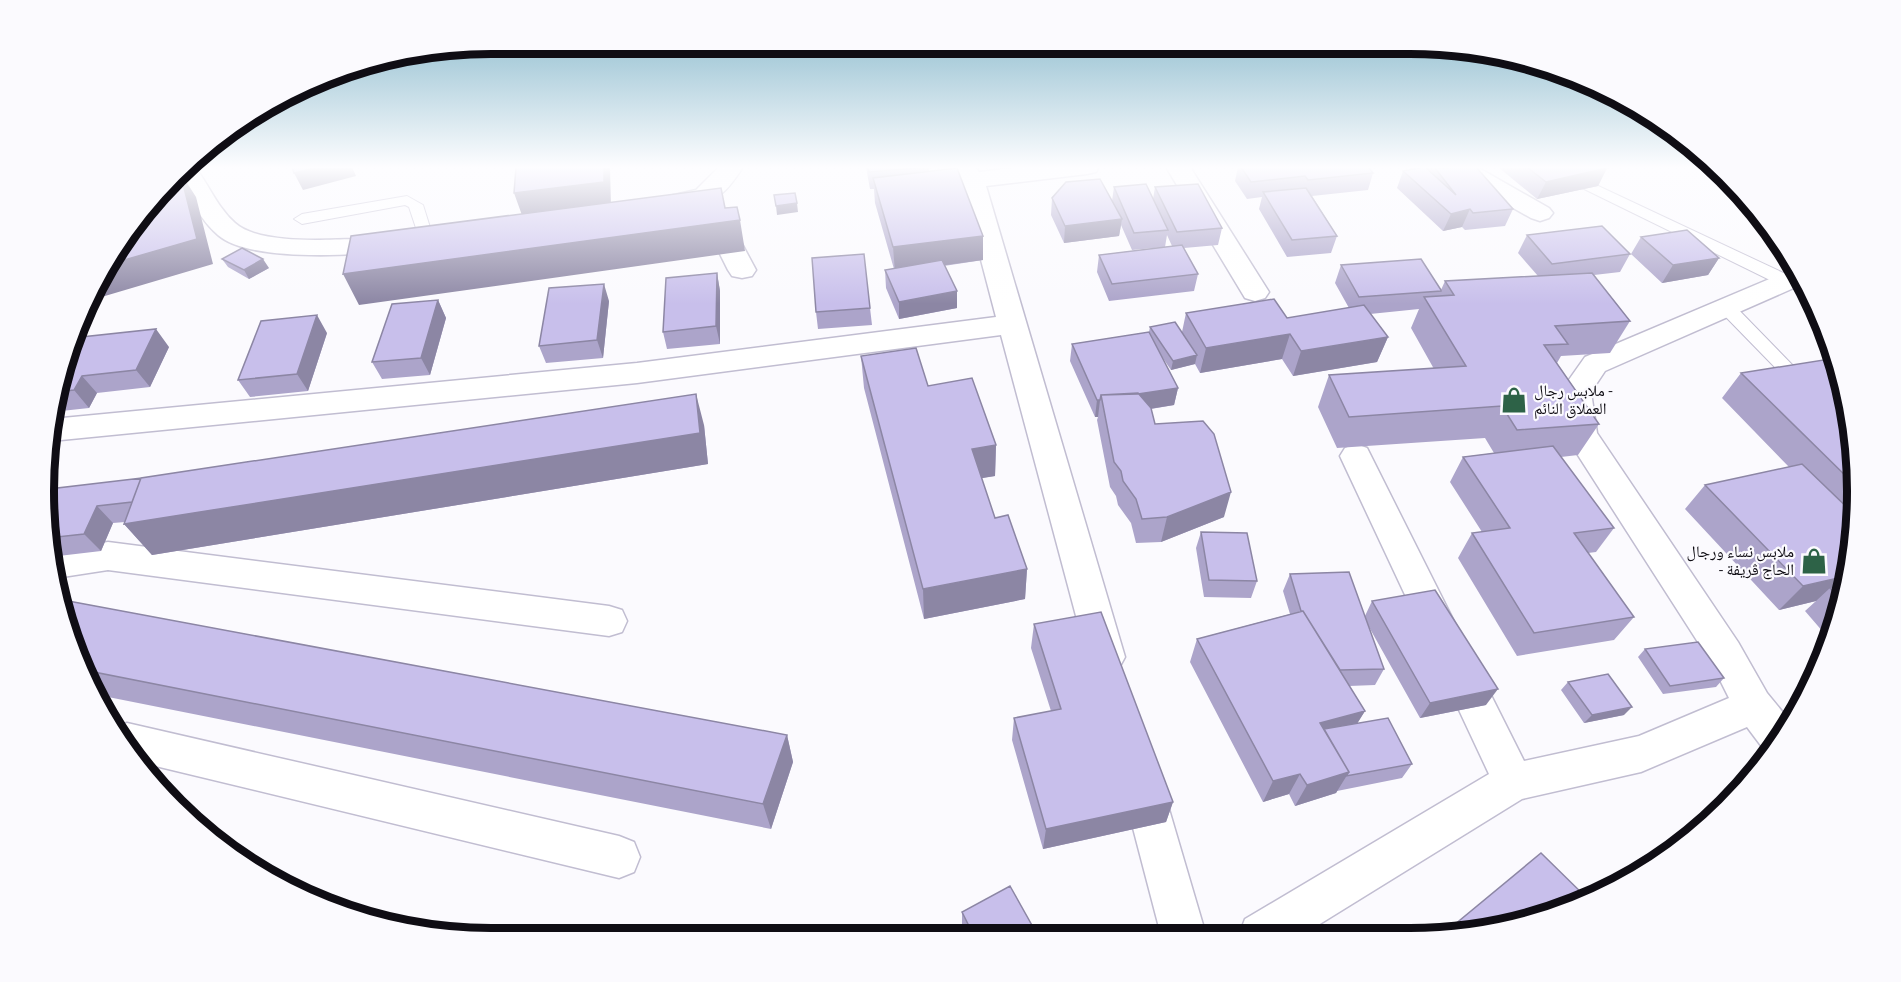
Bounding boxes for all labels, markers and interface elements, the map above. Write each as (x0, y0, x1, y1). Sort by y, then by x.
place label: ملابس رجال - العملاق النائم (1534, 380, 1613, 420)
shop icon: ملابس رجال - العملاق النائم (1499, 385, 1529, 415)
place label: ملابس نساء ورجال - الحاج ڨريفة (1686, 541, 1794, 581)
shop icon: ملابس نساء ورجال - الحاج ڨريفة (1799, 546, 1829, 576)

